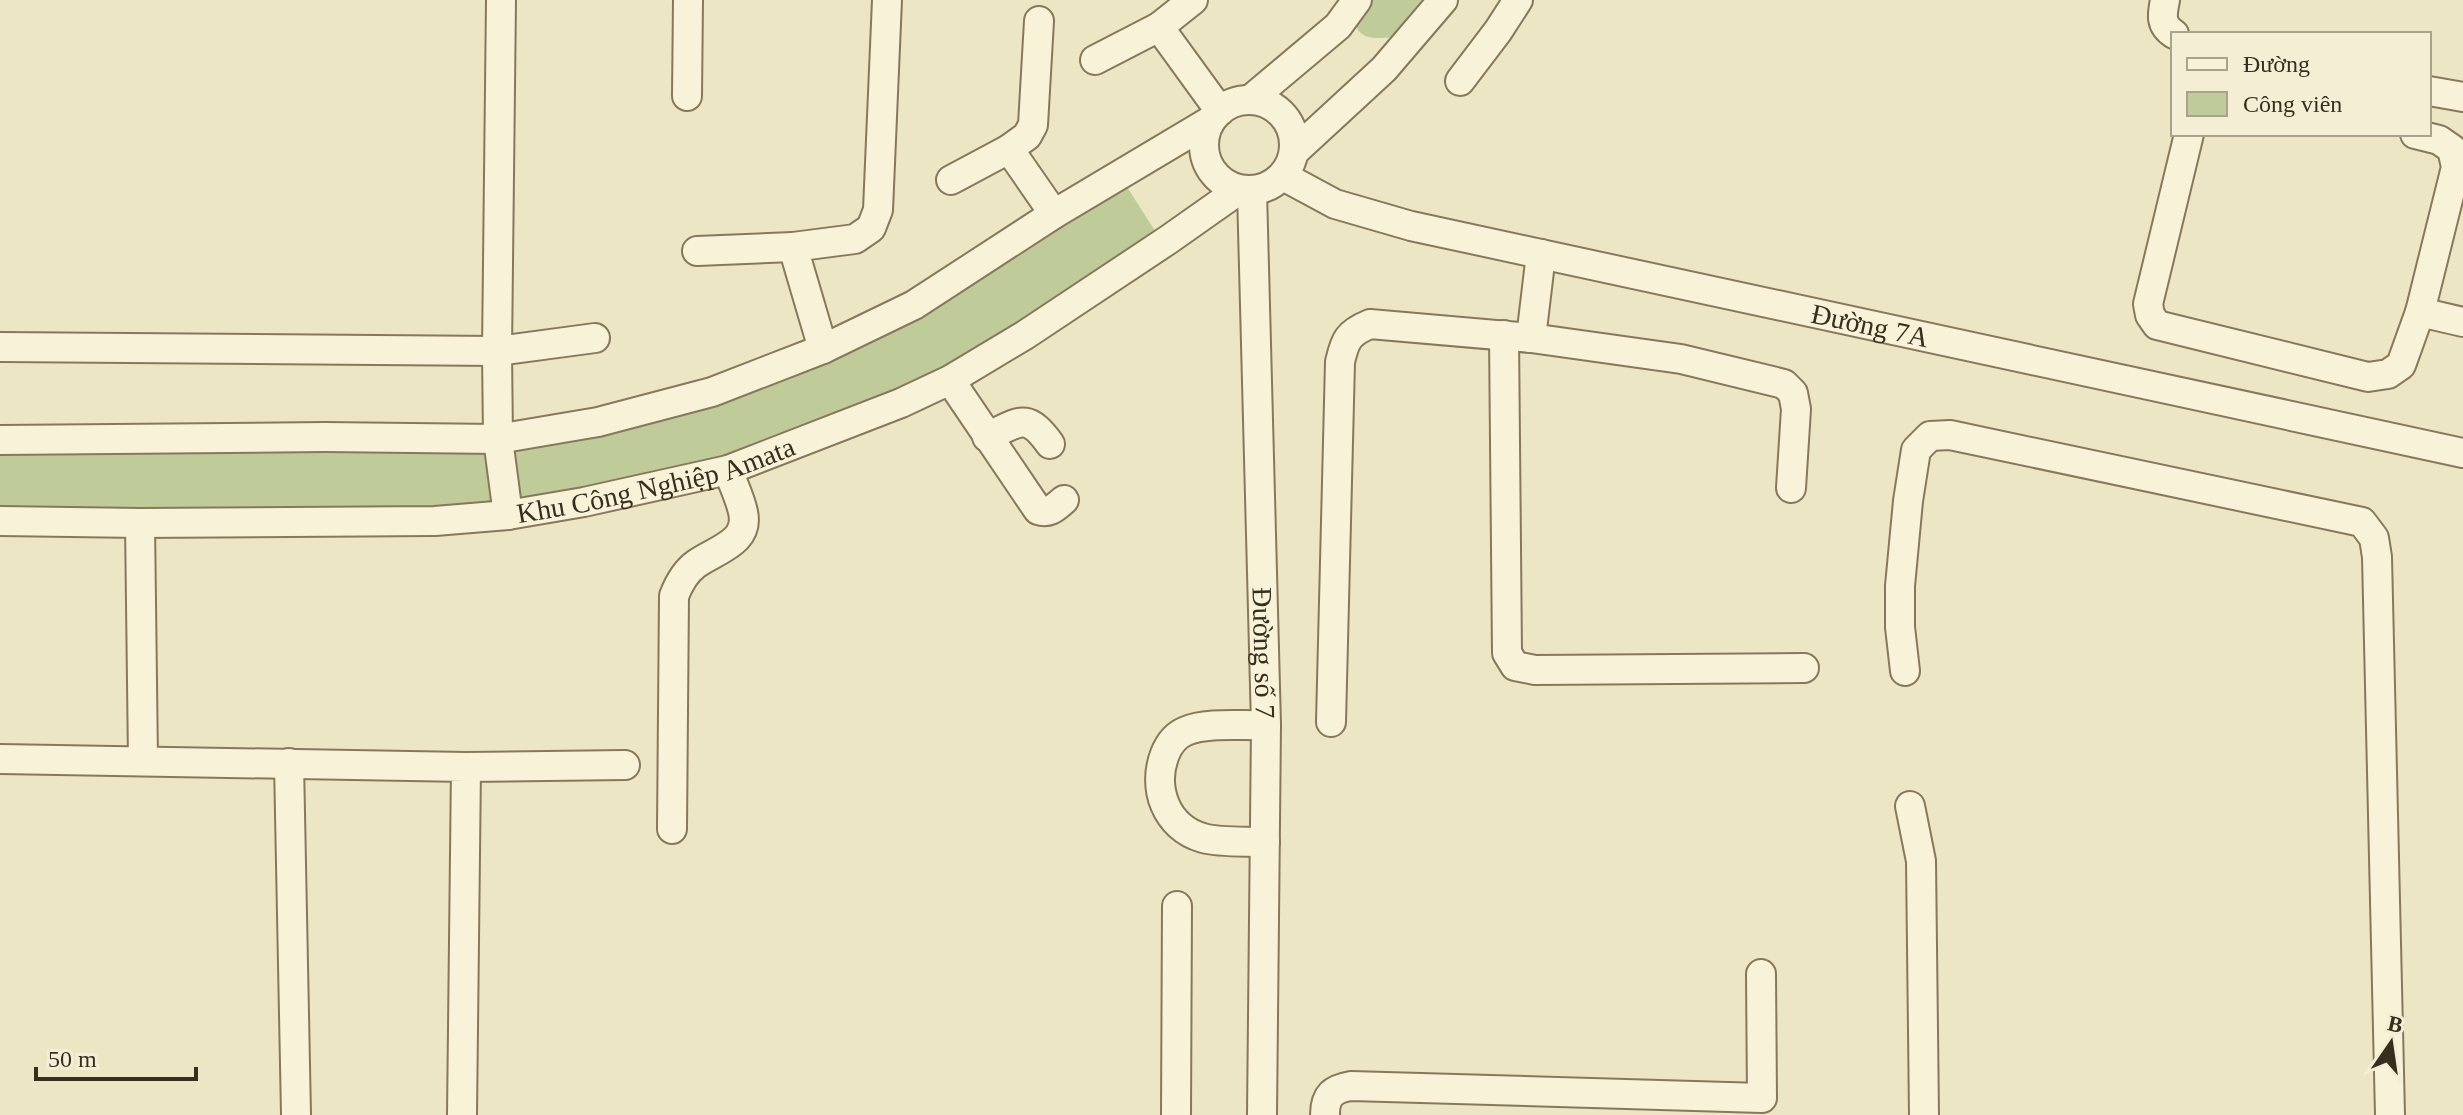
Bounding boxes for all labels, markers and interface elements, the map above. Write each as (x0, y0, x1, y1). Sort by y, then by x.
legend (2171, 32, 2431, 136)
text: Đường (2243, 51, 2310, 77)
text: Công viên (2243, 91, 2342, 117)
street label: Đường 7A (1808, 298, 1933, 353)
street label: Khu Công Nghiệp Amata (514, 431, 799, 529)
street label: Đường số 7 (1246, 587, 1281, 719)
north arrow (2351, 1003, 2431, 1083)
text: B (2385, 1010, 2406, 1038)
scale bar (36, 1031, 196, 1081)
text: 50 m (48, 1046, 97, 1072)

